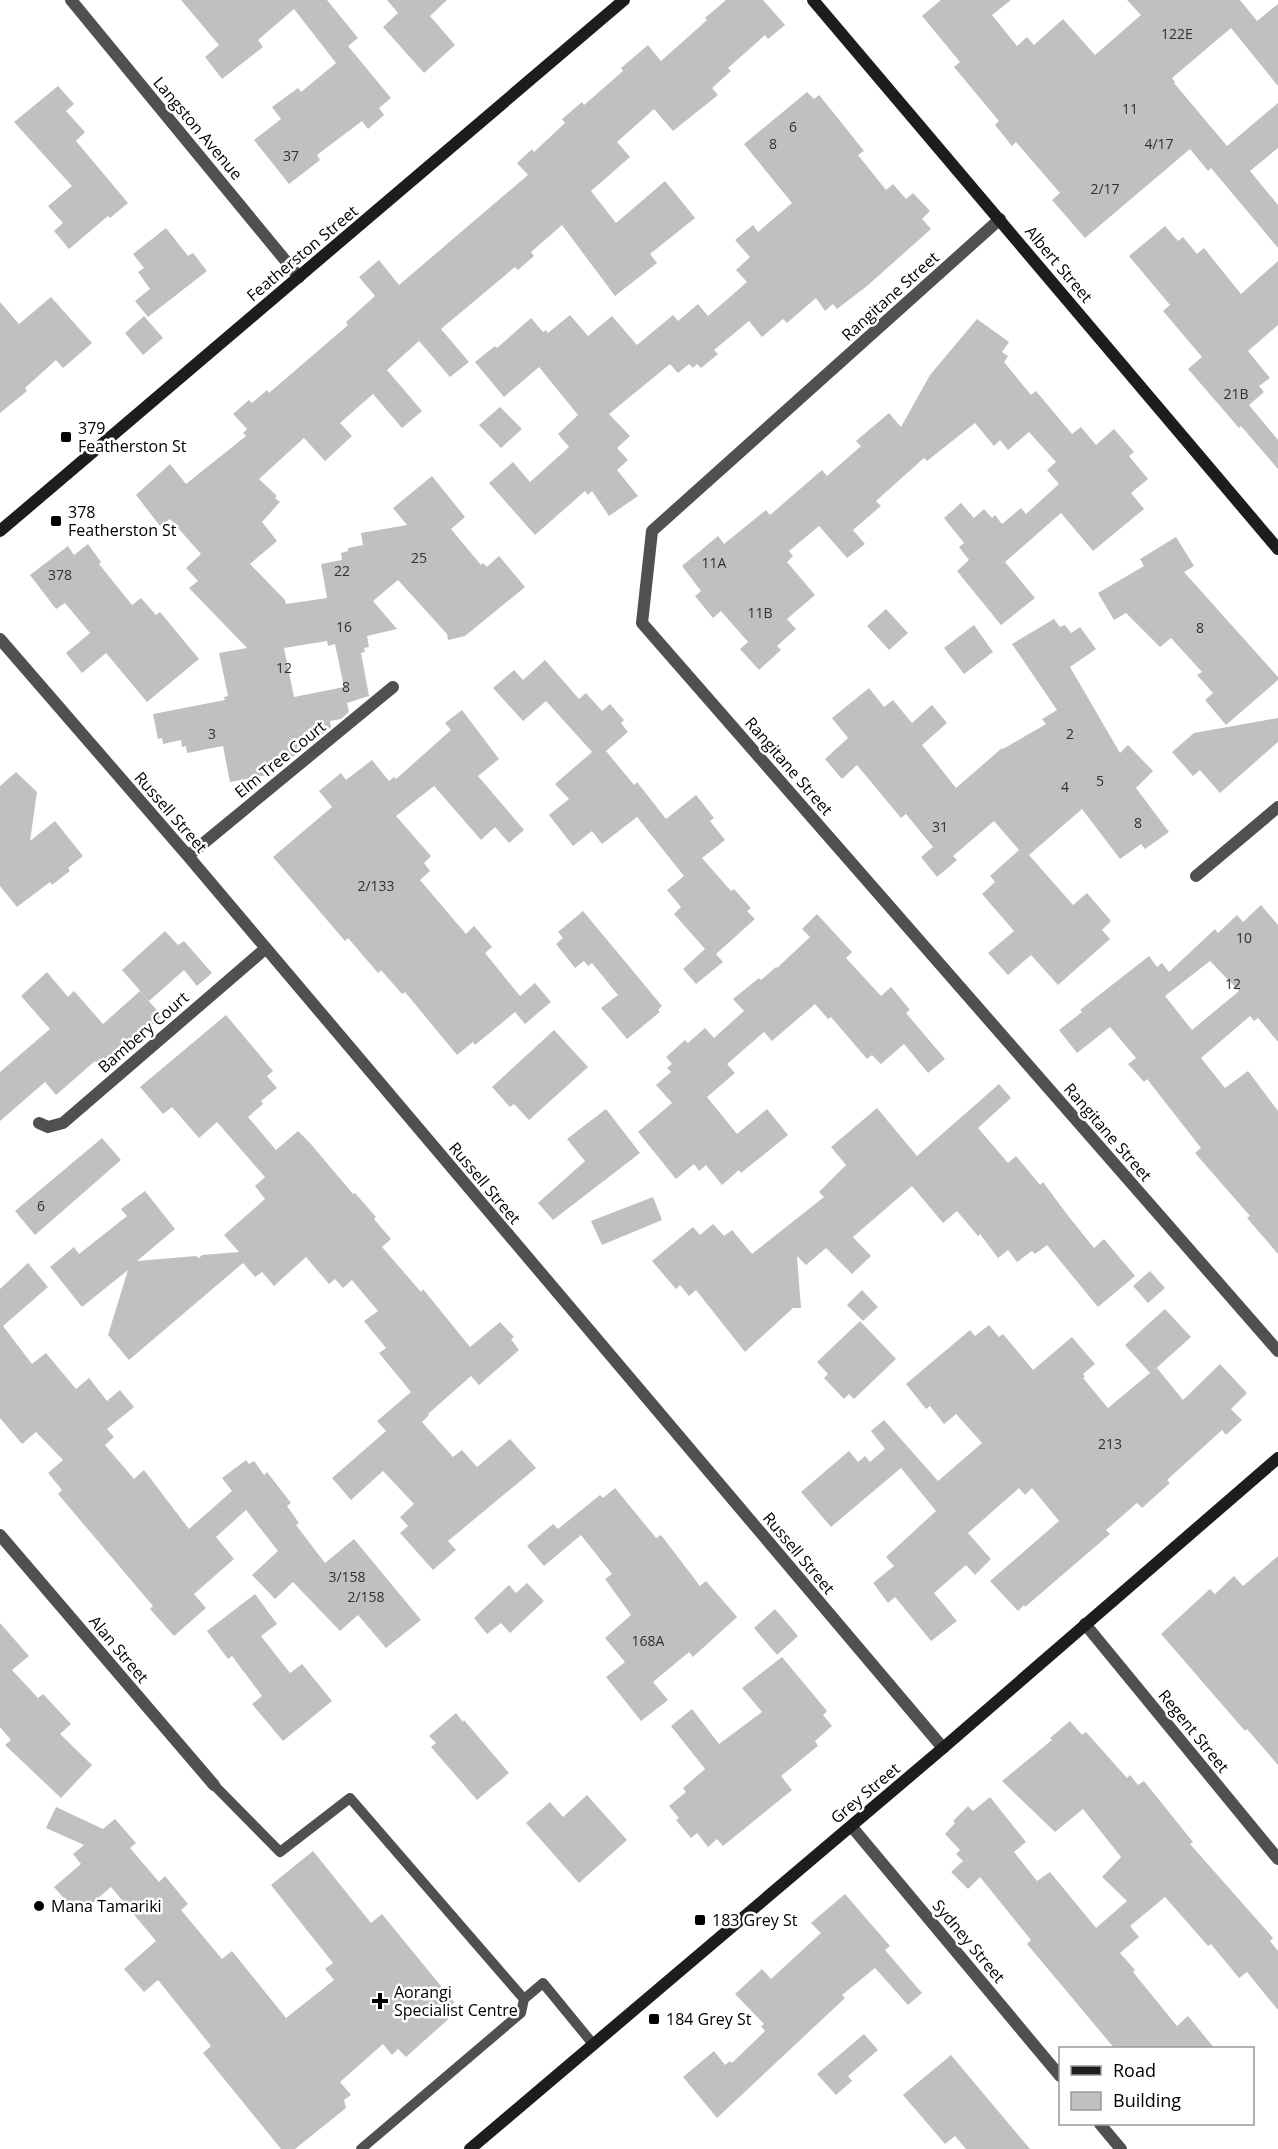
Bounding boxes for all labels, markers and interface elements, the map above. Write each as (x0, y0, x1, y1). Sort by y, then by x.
house number: 122E (1161, 24, 1193, 43)
street label: Langston Avenue (148, 72, 248, 184)
house number: 11 (1122, 99, 1138, 118)
house number: 6 (789, 117, 797, 136)
house number: 8 (769, 134, 777, 153)
house number: 4/17 (1144, 134, 1174, 153)
house number: 37 (283, 146, 299, 165)
house number: 2/17 (1090, 179, 1120, 198)
street label: Featherston Street (242, 200, 362, 306)
street label: Albert Street (1020, 221, 1098, 307)
street label: Rangitane Street (837, 246, 943, 346)
house number: 21B (1223, 384, 1249, 403)
place label: 379 Featherston St (78, 417, 187, 457)
marker: 379 Featherston St (59, 430, 73, 444)
place label: 378 Featherston St (68, 501, 177, 541)
marker: 378 Featherston St (49, 514, 63, 528)
house number: 25 (411, 548, 427, 567)
house number: 11A (702, 553, 727, 572)
house number: 22 (334, 561, 350, 580)
house number: 378 (48, 565, 72, 584)
house number: 11B (747, 603, 773, 622)
house number: 16 (336, 617, 352, 636)
house number: 8 (1196, 618, 1204, 637)
house number: 12 (276, 658, 292, 677)
house number: 8 (342, 677, 350, 696)
street label: Rangitane Street (740, 712, 838, 820)
street label: Elm Tree Court (230, 715, 330, 803)
house number: 3 (208, 724, 216, 743)
house number: 2 (1066, 724, 1074, 743)
street label: Russell Street (130, 767, 213, 857)
house number: 5 (1096, 771, 1104, 790)
house number: 4 (1061, 777, 1069, 796)
house number: 8 (1134, 813, 1142, 832)
house number: 31 (932, 817, 948, 836)
house number: 2/133 (357, 876, 395, 895)
house number: 10 (1236, 928, 1252, 947)
house number: 12 (1225, 974, 1241, 993)
street label: Bambery Court (93, 986, 193, 1077)
street label: Rangitane Street (1059, 1078, 1157, 1186)
street label: Russell Street (444, 1137, 526, 1229)
house number: 6 (37, 1196, 45, 1215)
house number: 213 (1098, 1434, 1122, 1453)
street label: Russell Street (758, 1507, 840, 1599)
house number: 3/158 (328, 1567, 366, 1586)
house number: 2/158 (347, 1587, 385, 1606)
street label: Alan Street (84, 1611, 154, 1688)
house number: 168A (632, 1631, 665, 1650)
street label: Regent Street (1154, 1685, 1234, 1777)
street label: Grey Street (826, 1757, 904, 1828)
place label: Mana Tamariki (51, 1895, 162, 1917)
street label: Sydney Street (928, 1895, 1010, 1987)
marker: Mana Tamariki (32, 1899, 46, 1913)
place label: 183 Grey St (712, 1909, 798, 1931)
marker: 183 Grey St (693, 1913, 707, 1927)
place label: Aorangi Specialist Centre (394, 1981, 518, 2021)
marker: Aorangi Specialist Centre (371, 1992, 389, 2010)
place label: 184 Grey St (666, 2008, 752, 2030)
marker: 184 Grey St (647, 2012, 661, 2026)
legend (1059, 2047, 1254, 2125)
text: Road (1113, 2058, 1156, 2082)
text: Building (1113, 2088, 1181, 2112)

